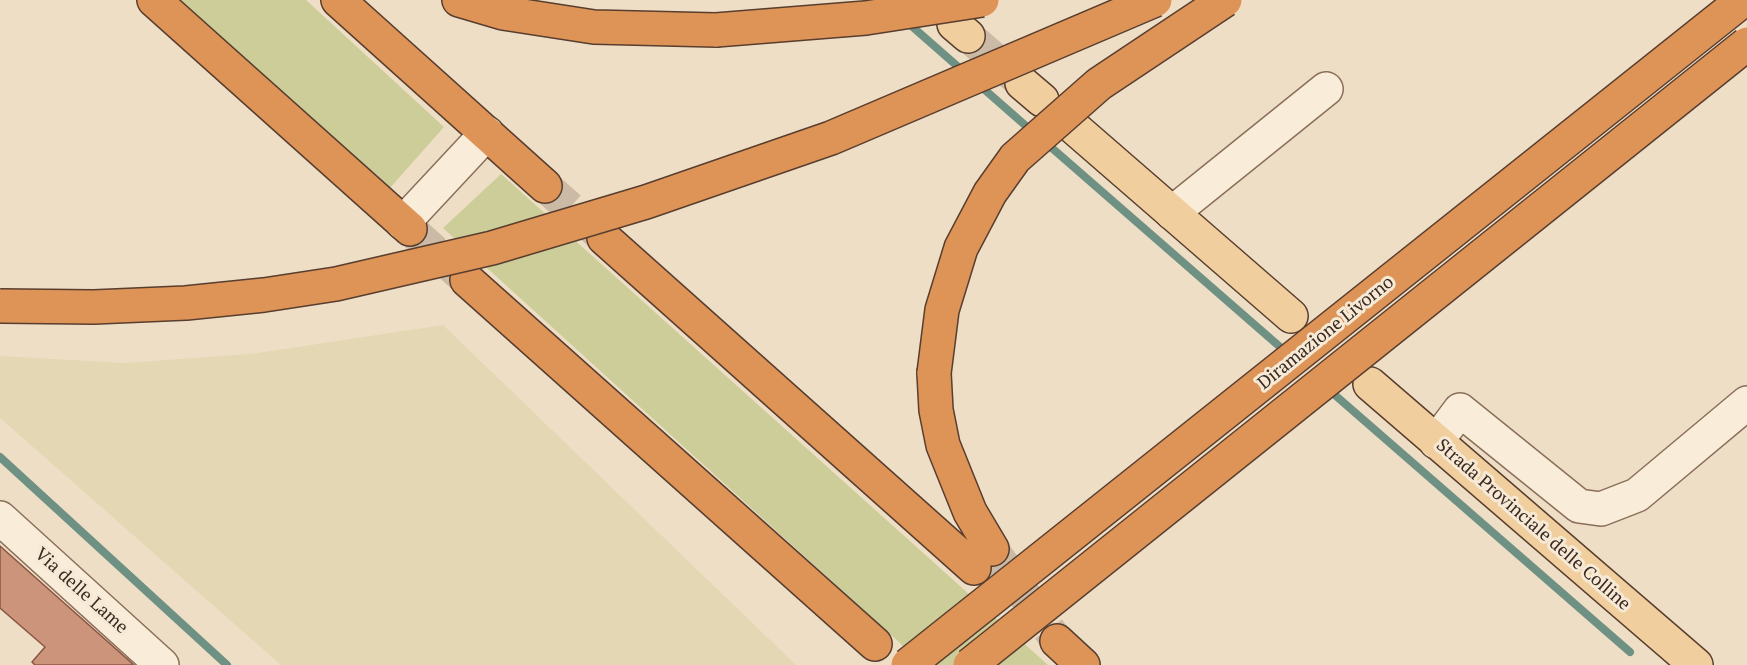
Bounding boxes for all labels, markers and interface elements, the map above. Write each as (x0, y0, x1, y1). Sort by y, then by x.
street label: Diramazione Livorno (1254, 272, 1398, 394)
street label: Strada Provinciale delle Colline (1431, 435, 1635, 615)
street label: Via delle Lame (30, 543, 132, 639)

